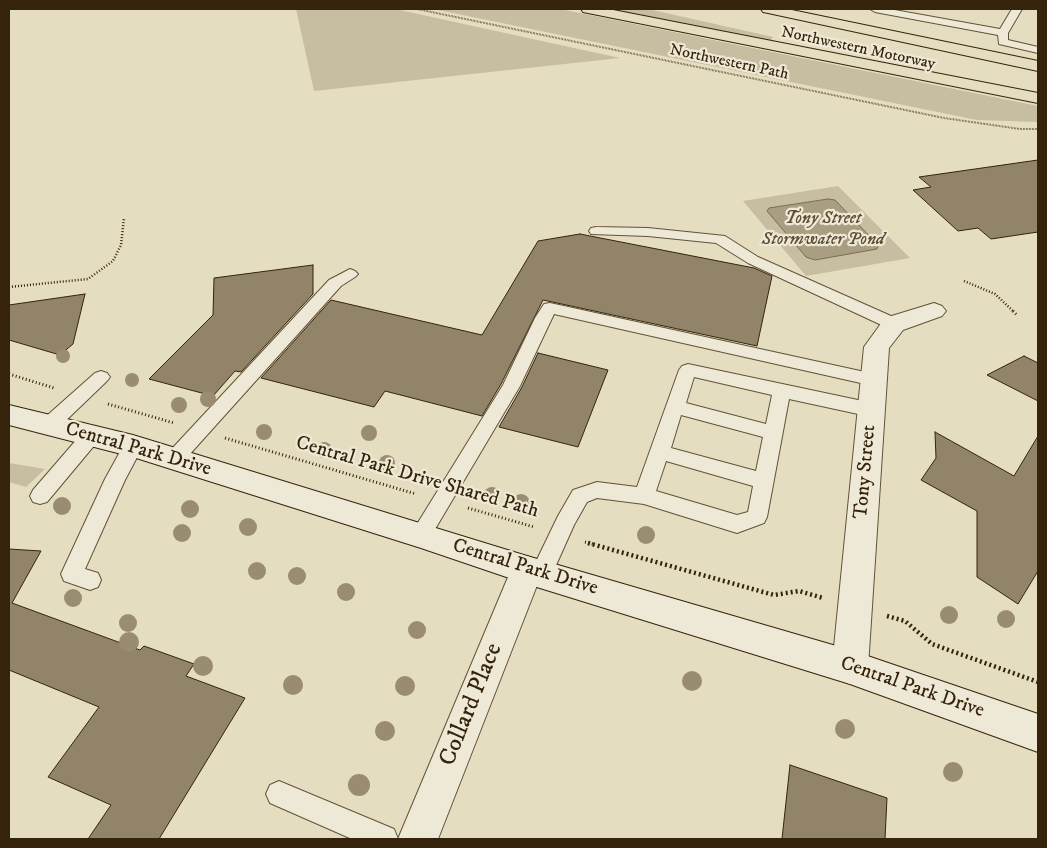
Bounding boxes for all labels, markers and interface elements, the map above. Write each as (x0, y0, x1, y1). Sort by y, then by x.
street label: Northwestern Motorway (779, 23, 937, 75)
street label: Northwestern Path (668, 41, 790, 85)
water label: Tony Street Stormwater Pond (761, 208, 885, 250)
street label: Central Park Drive (62, 418, 214, 482)
street label: Tony Street (850, 424, 882, 520)
street label: Central Park Drive Shared Path (293, 432, 541, 524)
street label: Central Park Drive (449, 534, 601, 602)
street label: Collard Place (434, 640, 510, 770)
street label: Central Park Drive (837, 652, 987, 724)

